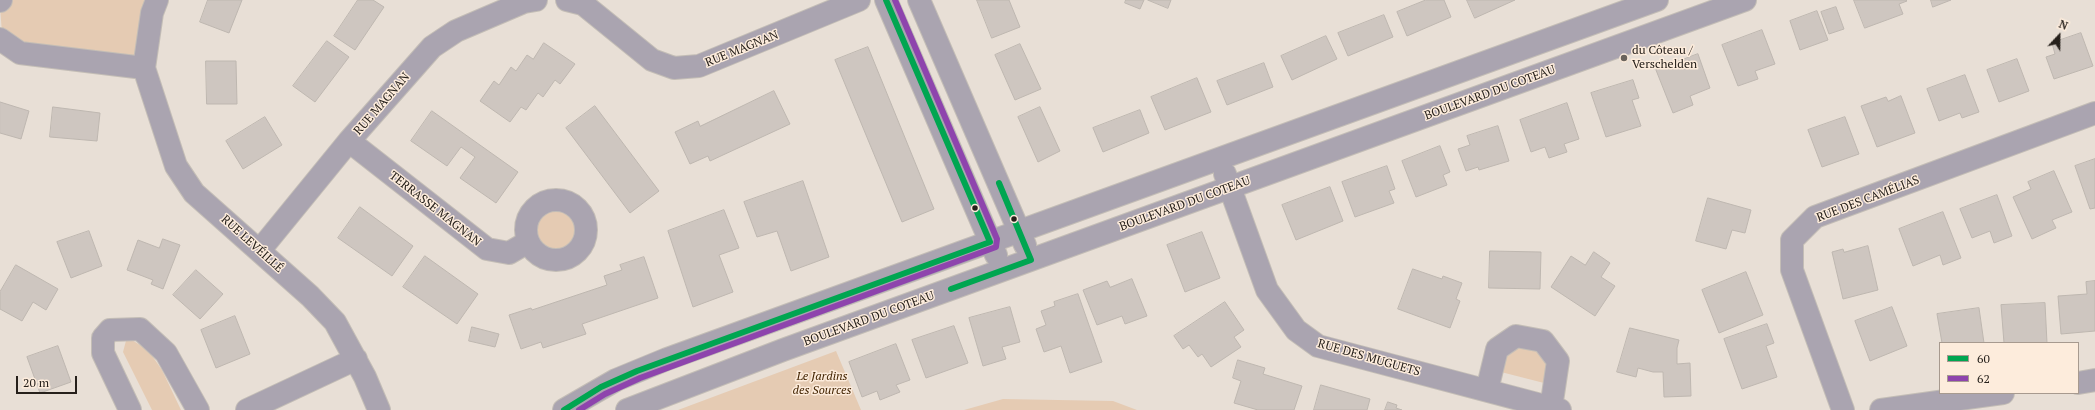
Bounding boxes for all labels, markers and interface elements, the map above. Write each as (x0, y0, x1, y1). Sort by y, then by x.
north arrow (2039, 16, 2079, 56)
text: N (2057, 17, 2070, 33)
street label: RUE MAGNAN (703, 28, 781, 70)
place label: du Côteau / Verschelden (1632, 44, 1697, 72)
marker: du Côteau / Verschelden (1619, 53, 1629, 63)
street label: BOULEVARD DU COTEAU (1423, 63, 1557, 123)
street label: RUE MAGNAN (351, 70, 413, 138)
street label: TERRASSE MAGNAN (386, 169, 484, 249)
street label: RUE DES CAMÉLIAS (1815, 173, 1921, 225)
street label: BOULEVARD DU COTEAU (1118, 174, 1252, 234)
unlabelled marker (970, 203, 980, 213)
street label: RUE LEVÉILLÉ (218, 212, 286, 276)
unlabelled marker (1009, 214, 1019, 224)
street label: BOULEVARD DU COTEAU (802, 289, 936, 349)
street label: RUE DES MUGUETS (1316, 336, 1422, 380)
legend (1939, 342, 2079, 394)
text: 60 (1977, 351, 1990, 366)
scale bar (18, 368, 79, 394)
park label: Le Jardins des Sources (793, 370, 851, 398)
text: 62 (1977, 371, 1990, 386)
text: 20 m (23, 375, 49, 390)

